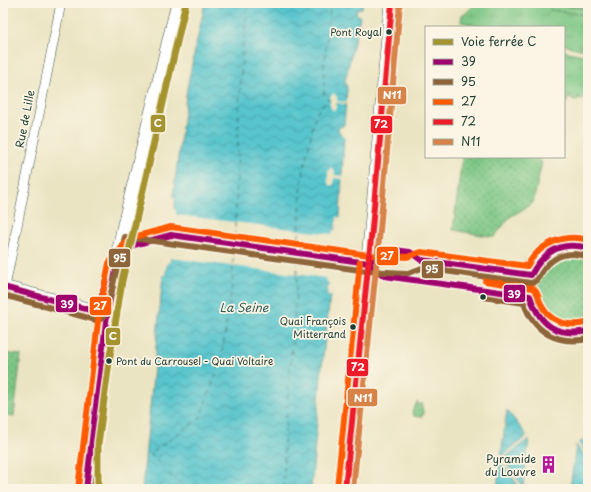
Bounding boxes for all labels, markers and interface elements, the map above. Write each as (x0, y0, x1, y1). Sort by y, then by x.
place label: Pont Royal (330, 24, 382, 39)
legend (425, 26, 565, 158)
marker: Pont Royal (384, 27, 394, 37)
text: Voie ferrée C (461, 32, 536, 50)
text: 39 (461, 52, 476, 70)
text: 95 (461, 72, 476, 90)
line badge: N11 (377, 86, 407, 105)
text: N11 (383, 86, 402, 103)
street label: Rue de Lille (11, 88, 38, 149)
text: 27 (461, 92, 476, 110)
text: 72 (461, 112, 476, 130)
line badge: C (150, 114, 166, 133)
text: C (154, 114, 162, 131)
line badge: 72 (370, 115, 393, 134)
text: 72 (374, 115, 388, 132)
text: N11 (461, 132, 480, 150)
line badge: 27 (376, 246, 399, 266)
text: 27 (380, 247, 395, 264)
line badge: 95 (108, 248, 131, 268)
text: 95 (113, 249, 127, 266)
line badge: 95 (421, 260, 444, 279)
text: 95 (425, 260, 439, 277)
line badge: 39 (503, 284, 526, 303)
text: 39 (507, 285, 521, 302)
unlabelled marker (478, 292, 488, 302)
line badge: 39 (55, 294, 78, 313)
text: 39 (60, 295, 74, 312)
line badge: 27 (89, 296, 112, 316)
text: 27 (93, 297, 108, 314)
water label: La Seine (220, 298, 269, 316)
place label: Quai François Mitterrand (280, 313, 346, 341)
marker: Quai François Mitterrand (348, 322, 358, 332)
line badge: C (105, 327, 121, 346)
text: C (109, 327, 117, 344)
place label: Pont du Carrousel - Quai Voltaire (116, 353, 273, 368)
marker: Pont du Carrousel - Quai Voltaire (104, 356, 114, 366)
line badge: 72 (346, 358, 369, 377)
text: 72 (351, 358, 365, 375)
line badge: N11 (347, 388, 378, 407)
text: N11 (354, 389, 373, 406)
place label: Pyramide du Louvre (485, 450, 536, 480)
building icon: Pyramide du Louvre (539, 455, 559, 475)

